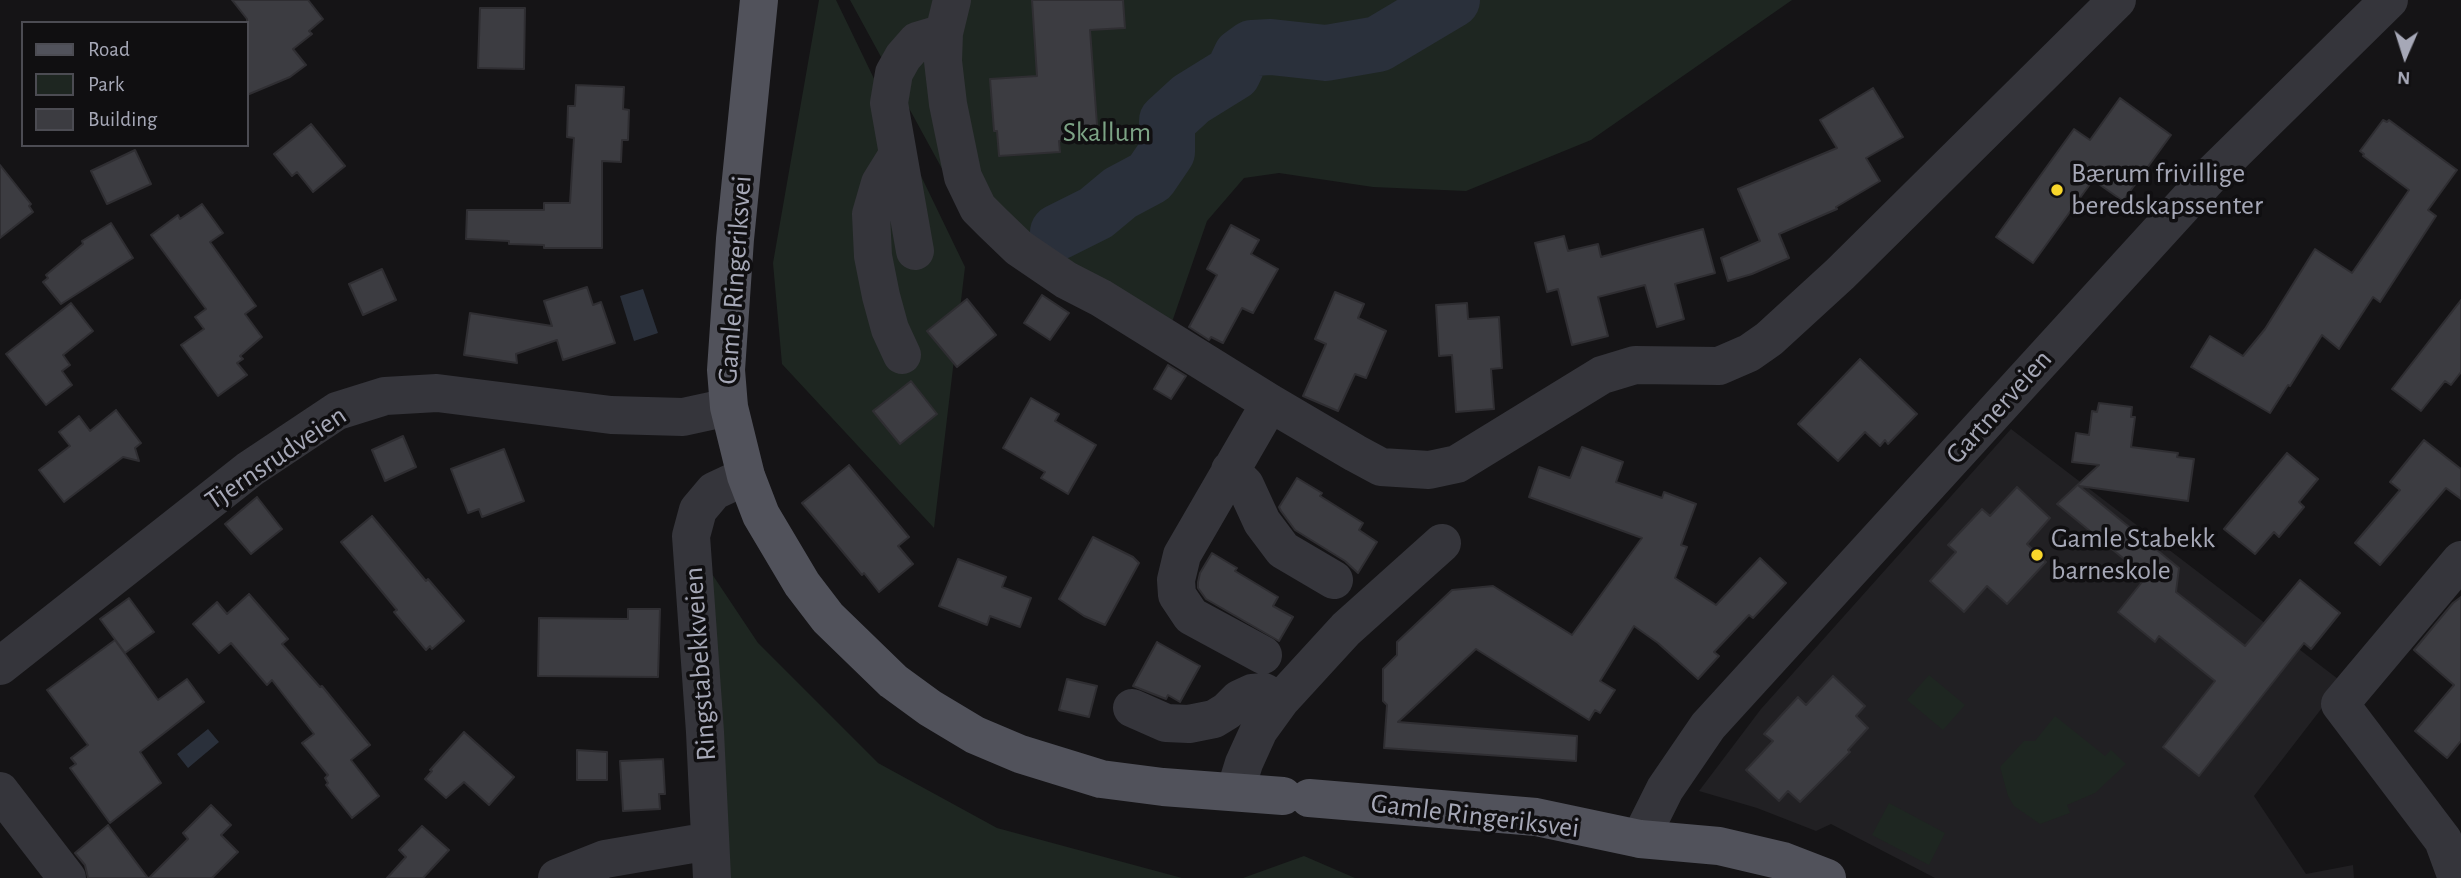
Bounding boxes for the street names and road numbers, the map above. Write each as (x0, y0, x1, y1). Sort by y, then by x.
street label: Gamle Ringeriksvei (711, 174, 759, 386)
street label: Gartnerveien (1939, 343, 2059, 471)
street label: Tjernsrudveien (199, 398, 353, 518)
street label: Ringstabekkveien (676, 566, 724, 762)
street label: Gamle Ringeriksvei (1369, 787, 1581, 845)

